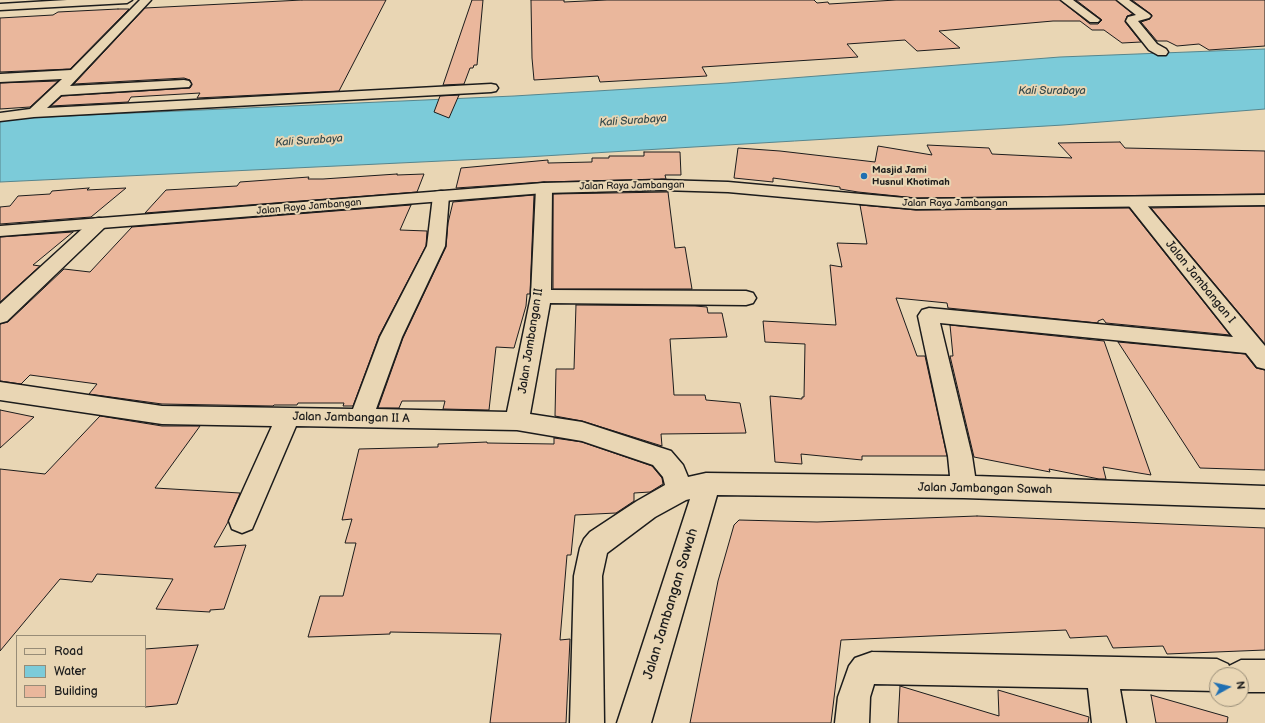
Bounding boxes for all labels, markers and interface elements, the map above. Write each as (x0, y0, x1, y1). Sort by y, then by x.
water label: Kali Surabaya (1018, 84, 1086, 98)
water label: Kali Surabaya (599, 112, 667, 130)
water label: Kali Surabaya (275, 132, 343, 150)
place label: Masjid Jami Husnul Khotimah (872, 164, 950, 188)
marker: Masjid Jami Husnul Khotimah (859, 171, 869, 181)
street label: Jalan Raya Jambangan (579, 179, 685, 193)
street label: Jalan Raya Jambangan (256, 196, 362, 218)
street label: Jalan Raya Jambangan (902, 197, 1008, 209)
street label: Jalan Jambangan I (1162, 238, 1238, 326)
street label: Jalan Jambangan II (516, 287, 546, 395)
street label: Jalan Jambangan II A (292, 410, 410, 426)
street label: Jalan Jambangan Sawah (918, 481, 1052, 497)
street label: Jalan Jambangan Sawah (640, 526, 702, 682)
legend (16, 635, 146, 707)
text: Road (54, 644, 83, 659)
text: Water (54, 664, 86, 679)
north arrow (1209, 667, 1249, 707)
text: N (1233, 680, 1247, 690)
text: Building (54, 684, 98, 699)

